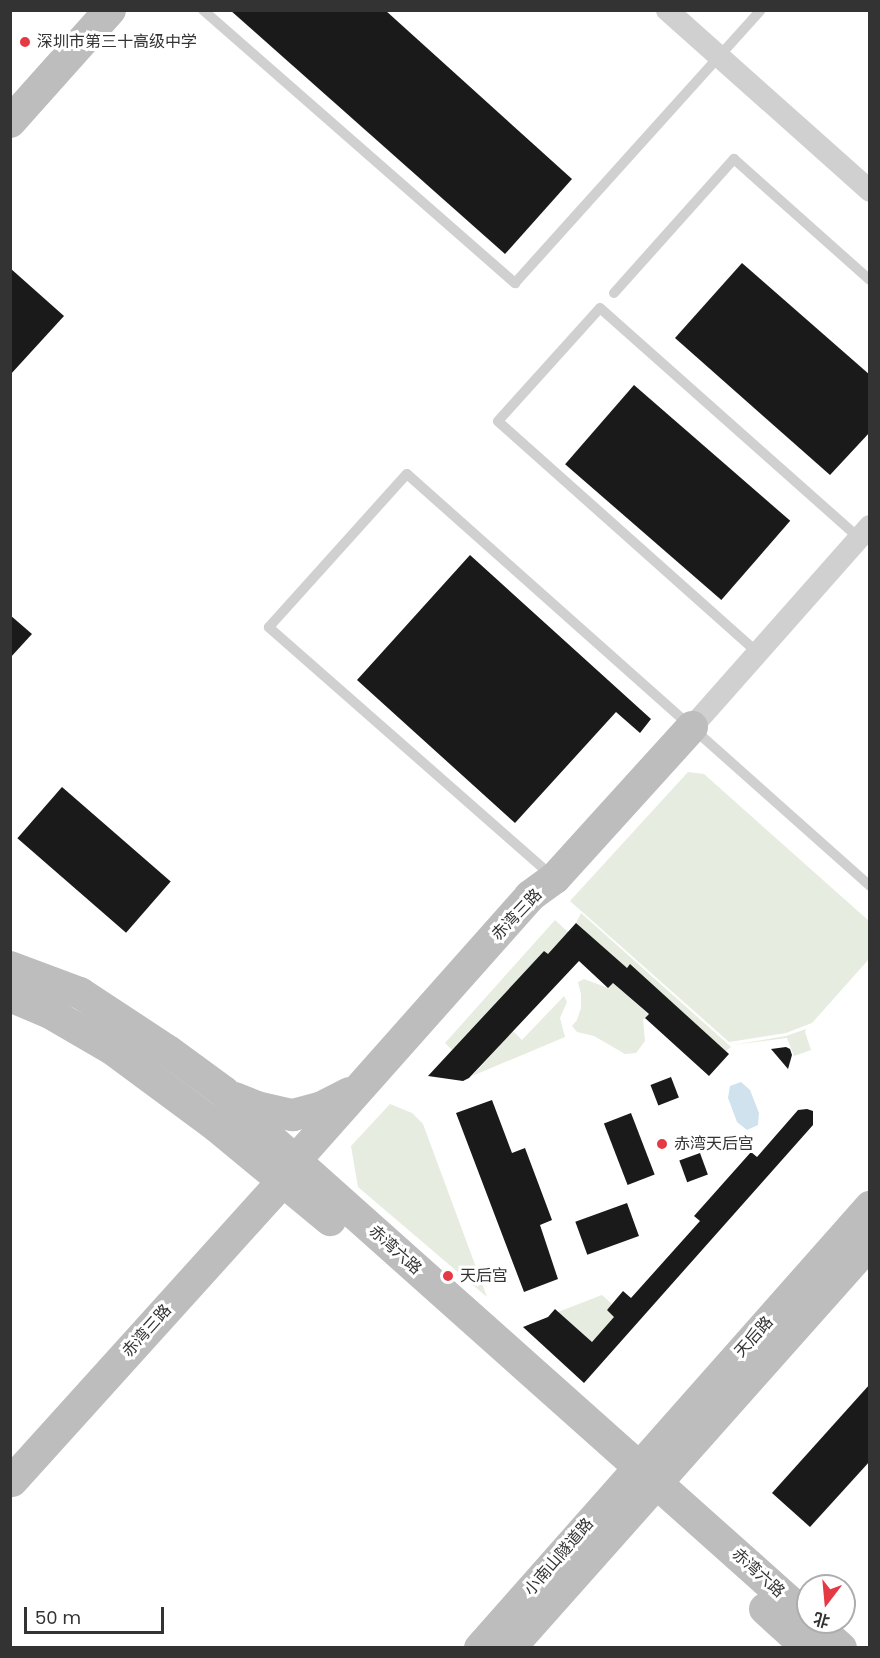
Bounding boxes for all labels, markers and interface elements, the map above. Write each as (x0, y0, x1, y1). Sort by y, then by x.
place label: 深圳市第三十高级中学 (37, 32, 197, 52)
marker: 深圳市第三十高级中学 (18, 35, 32, 49)
street label: 赤湾三路 (488, 885, 546, 945)
place label: 赤湾天后宫 (674, 1134, 754, 1154)
marker: 赤湾天后宫 (655, 1137, 669, 1151)
street label: 赤湾六路 (365, 1221, 425, 1279)
place label: 天后宫 (460, 1266, 508, 1286)
marker: 天后宫 (441, 1269, 455, 1283)
street label: 赤湾三路 (118, 1301, 176, 1361)
street label: 天后路 (731, 1313, 777, 1361)
street label: 小南山隧道路 (520, 1514, 598, 1600)
street label: 赤湾六路 (728, 1544, 788, 1602)
north arrow (796, 1574, 856, 1634)
scale bar (27, 1595, 166, 1633)
text: 50 m (35, 1605, 81, 1630)
text: 北 (811, 1607, 832, 1633)

